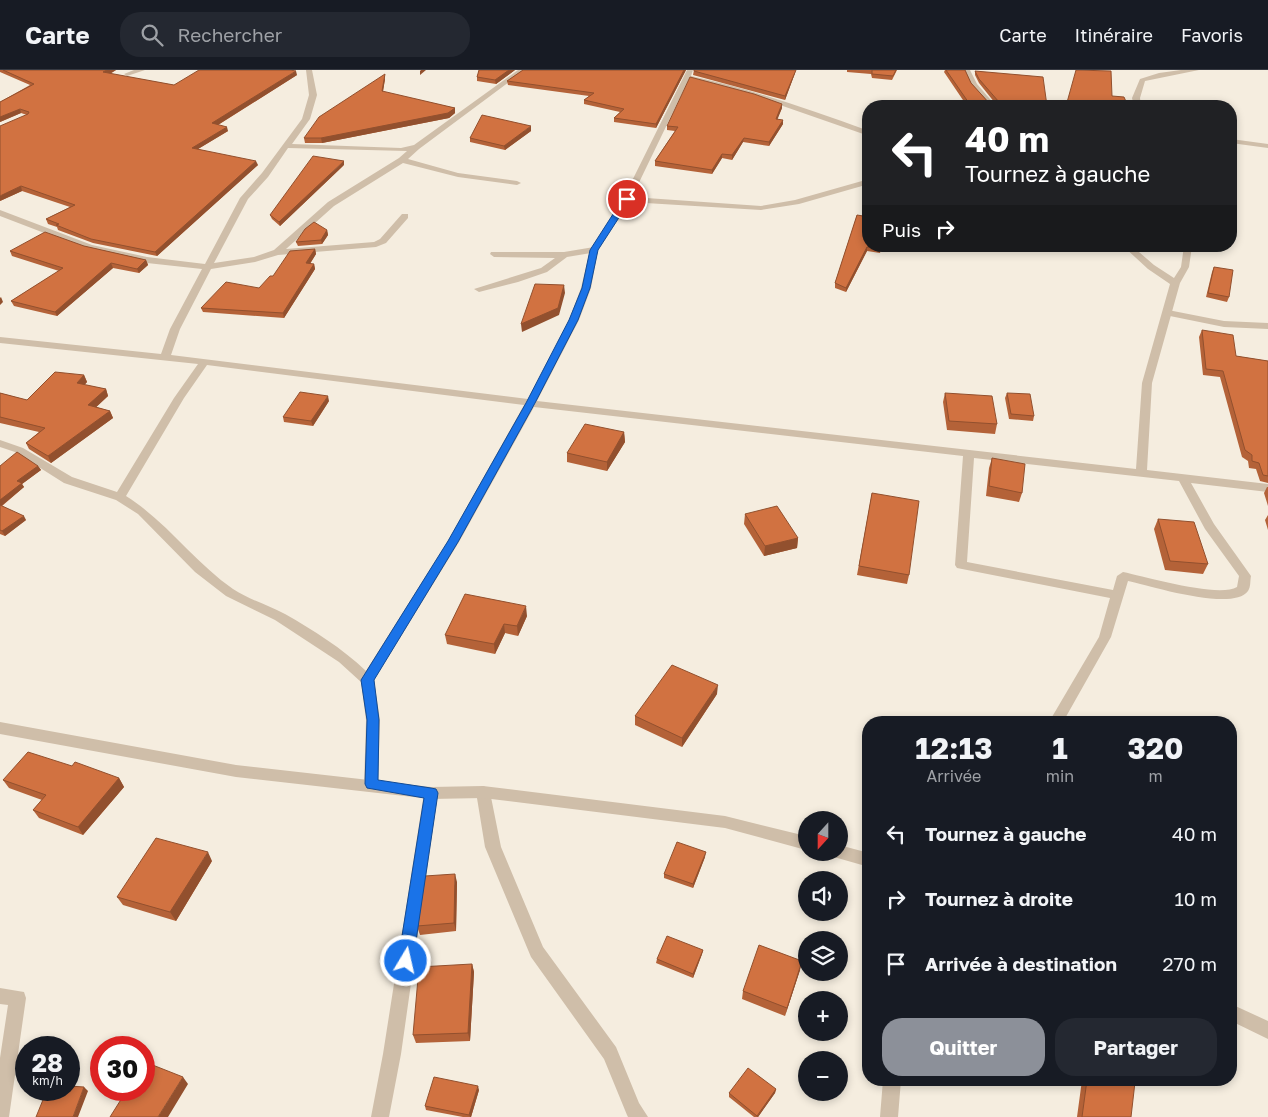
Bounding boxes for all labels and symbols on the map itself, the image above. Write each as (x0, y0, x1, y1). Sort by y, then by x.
pin (606, 178, 648, 220)
north arrow (798, 811, 848, 861)
position arrow (379, 934, 431, 986)
speed limit sign: 30 (90, 1036, 155, 1101)

